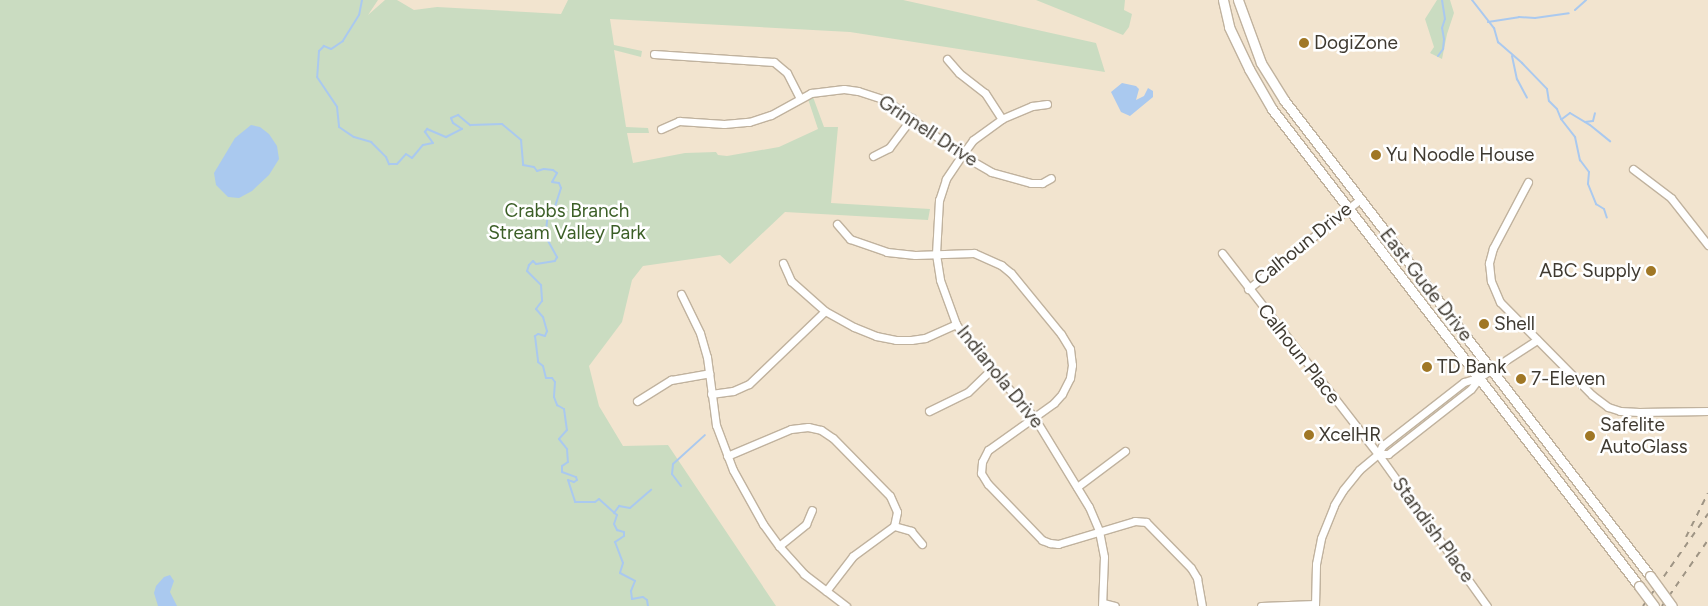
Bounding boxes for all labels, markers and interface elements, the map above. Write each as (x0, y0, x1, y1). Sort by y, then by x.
place label: DogiZone (1314, 32, 1398, 54)
marker: DogiZone (1298, 37, 1310, 49)
street label: Grinnell Drive (874, 90, 982, 172)
place label: Yu Noodle House (1386, 144, 1534, 166)
marker: Yu Noodle House (1370, 149, 1382, 161)
street label: Calhoun Drive (1250, 198, 1356, 290)
park label: Crabbs Branch Stream Valley Park (488, 200, 646, 244)
street label: East Gude Drive (1375, 224, 1477, 346)
place label: ABC Supply (1539, 260, 1641, 282)
marker: ABC Supply (1645, 265, 1657, 277)
street label: Calhoun Place (1253, 299, 1345, 409)
place label: Shell (1494, 313, 1535, 335)
marker: Shell (1478, 318, 1490, 330)
street label: Indianola Drive (952, 321, 1048, 433)
place label: TD Bank (1437, 356, 1506, 378)
marker: TD Bank (1421, 361, 1433, 373)
place label: 7-Eleven (1531, 368, 1605, 390)
marker: 7-Eleven (1515, 373, 1527, 385)
place label: Safelite AutoGlass (1600, 414, 1688, 458)
place label: XcelHR (1319, 424, 1381, 446)
marker: XcelHR (1303, 429, 1315, 441)
marker: Safelite AutoGlass (1584, 430, 1596, 442)
street label: Standish Place (1387, 473, 1479, 587)

